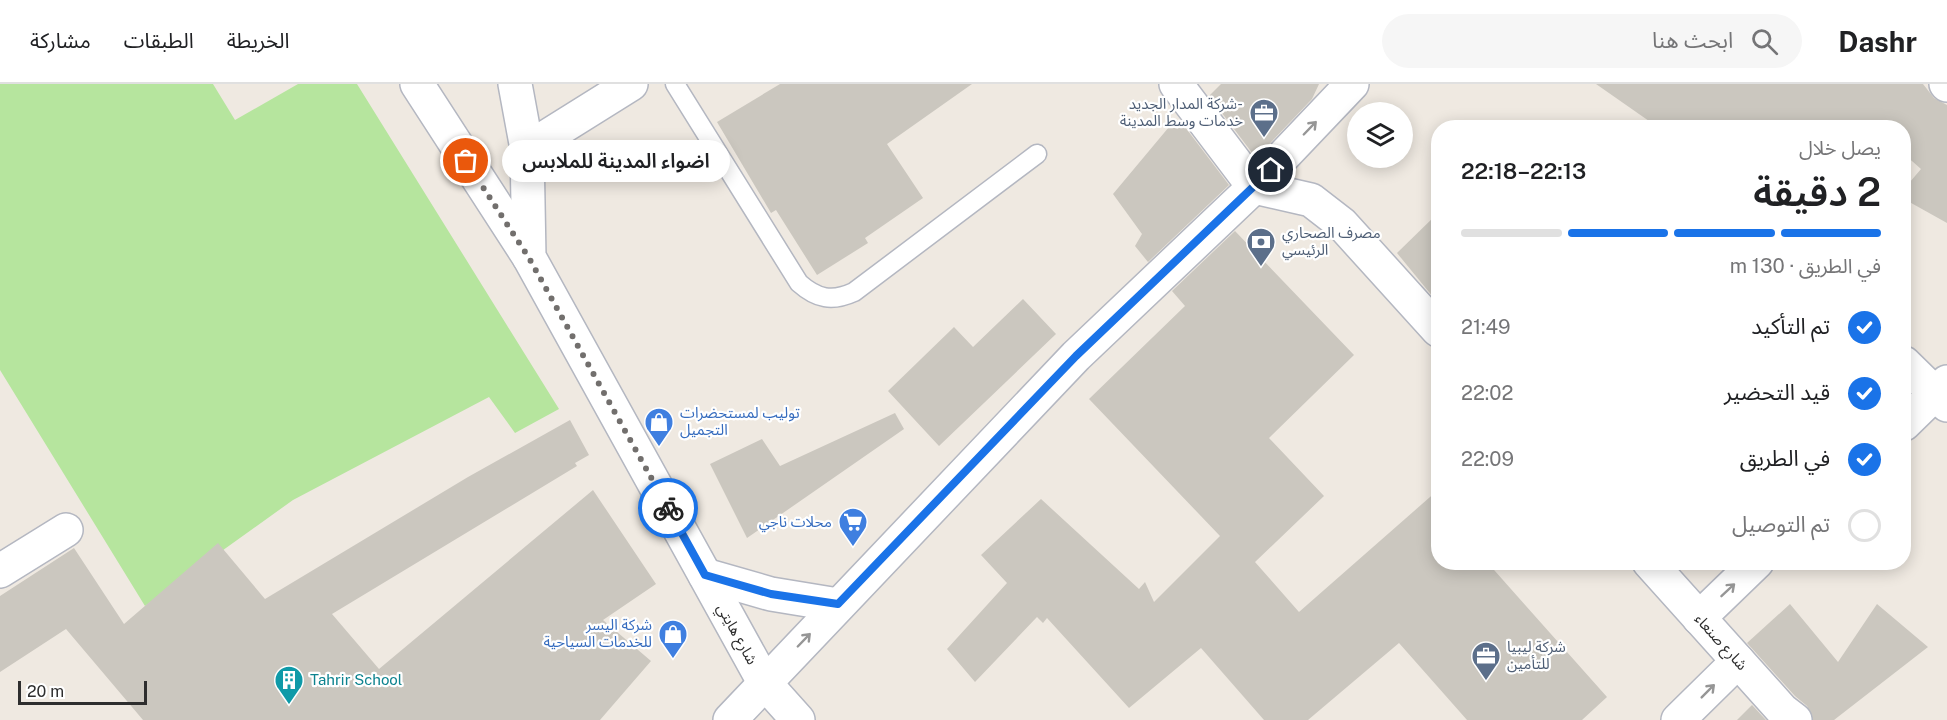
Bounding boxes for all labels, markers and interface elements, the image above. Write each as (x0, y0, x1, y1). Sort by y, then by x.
search box (1382, 14, 1802, 68)
icon: search (1748, 25, 1781, 58)
text: Dashr (1838, 25, 1917, 58)
text: ابحث هنا (1652, 27, 1733, 53)
text: مشاركة (30, 28, 91, 53)
text: الطبقات (124, 28, 194, 53)
text: الخريطة (227, 28, 290, 53)
place label: شركة المدار الجديد- خدمات وسط المدينة (1120, 95, 1243, 130)
office icon: شركة المدار الجديد- خدمات وسط المدينة (1248, 97, 1280, 139)
map controls (1347, 102, 1413, 168)
button: layers (1347, 102, 1413, 168)
one-way arrow (1303, 120, 1318, 135)
pin (440, 135, 491, 186)
text: يصل خلال (1799, 136, 1881, 160)
callout: اضواء المدينة للملابس (502, 140, 730, 182)
icon: bag (449, 144, 482, 177)
pin (1245, 144, 1296, 195)
text: اضواء المدينة للملابس (522, 149, 710, 173)
icon: home (1254, 153, 1287, 186)
text: 22:13–22:18 (1461, 158, 1586, 184)
text: 2 دقيقة (1753, 169, 1881, 215)
place label: مصرف الصحاري الرئيسي (1282, 224, 1381, 261)
bank icon: مصرف الصحاري الرئيسي (1245, 226, 1277, 268)
text: في الطريق · 130 m (1730, 254, 1881, 278)
icon: check (1848, 311, 1881, 344)
text: تم التأكيد (1751, 313, 1830, 339)
text: 21:49 (1461, 315, 1511, 339)
icon: check (1848, 377, 1881, 410)
text: قيد التحضير (1724, 379, 1830, 405)
text: 22:02 (1461, 381, 1514, 405)
place label: توليب لمستحضرات التجميل (680, 404, 800, 439)
shop icon: توليب لمستحضرات التجميل (643, 406, 675, 448)
icon: check (1848, 443, 1881, 476)
text: في الطريق (1740, 445, 1830, 471)
text: 22:09 (1461, 447, 1514, 471)
courier (638, 478, 698, 538)
icon: bike (652, 492, 685, 525)
supermarket icon: محلات ناجي (837, 506, 869, 548)
text: تم التوصيل (1732, 511, 1830, 537)
place label: محلات ناجي (759, 513, 832, 533)
one-way arrow (1720, 583, 1735, 597)
street label: شارع هايتي (710, 600, 761, 669)
street label: شارع صنعاء (1689, 610, 1751, 676)
place label: شركة اليسر للخدمات السياحية (543, 616, 652, 650)
shop icon: شركة اليسر للخدمات السياحية (657, 618, 689, 660)
one-way arrow (797, 632, 812, 647)
place label: شركة ليبيا للتأمين (1507, 638, 1566, 673)
office icon: شركة ليبيا للتأمين (1470, 640, 1502, 682)
building icon: Tahrir School (273, 664, 305, 706)
place label: Tahrir School (310, 671, 402, 688)
scale bar (18, 678, 147, 706)
text: 20 m (27, 682, 64, 701)
one-way arrow (1701, 683, 1716, 698)

